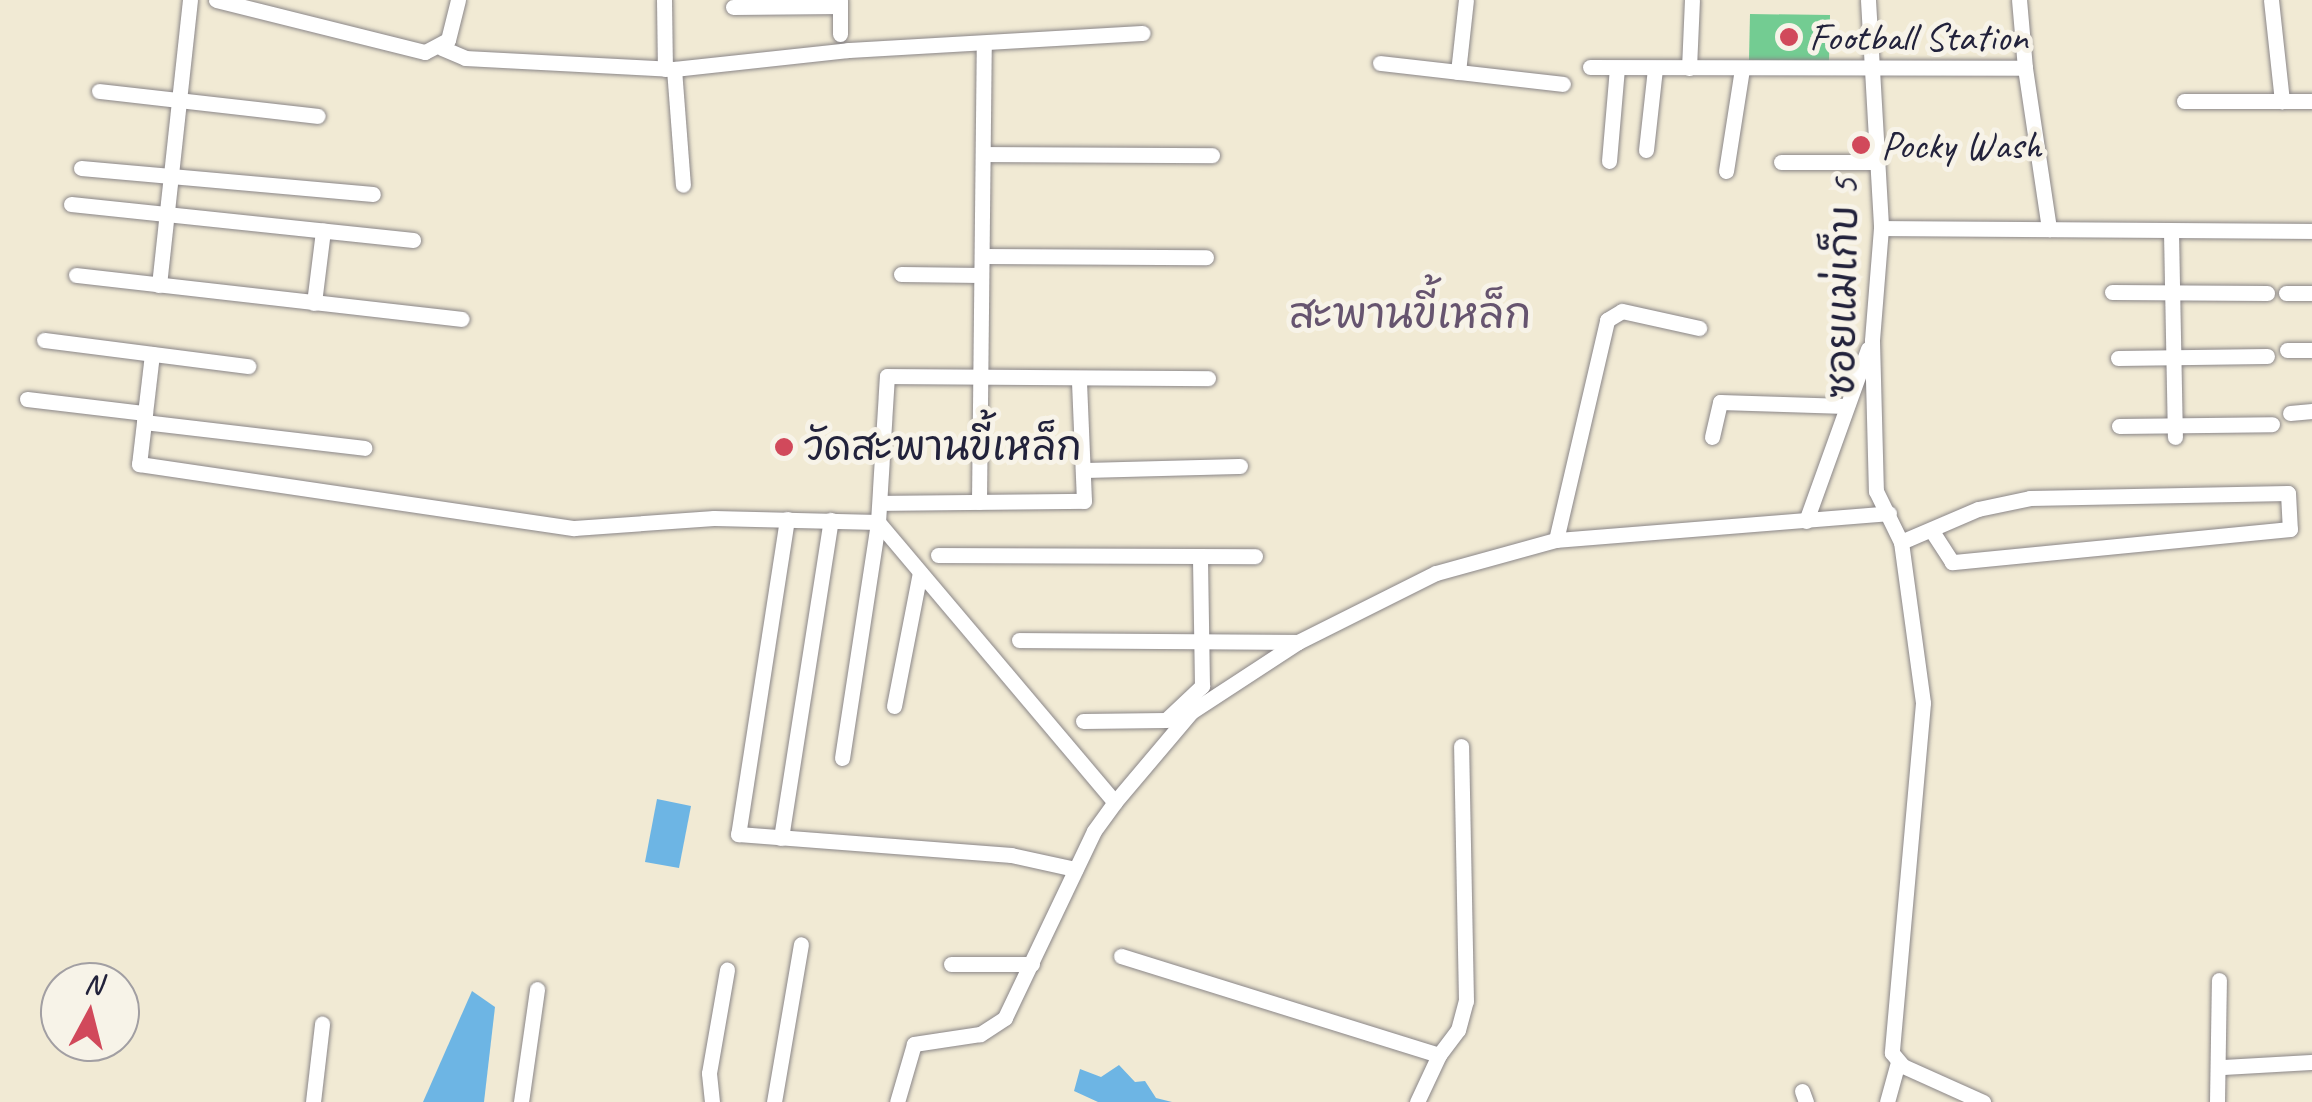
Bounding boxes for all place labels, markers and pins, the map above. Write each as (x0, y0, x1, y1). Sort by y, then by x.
place label: Football Station (1809, 13, 2029, 61)
marker: Football Station (1778, 26, 1800, 48)
place label: Pocky Wash (1881, 121, 2043, 169)
marker: Pocky Wash (1850, 134, 1872, 156)
place label: วัดสะพานขี้เหล็ก (804, 423, 1082, 471)
marker: วัดสะพานขี้เหล็ก (773, 436, 795, 458)

